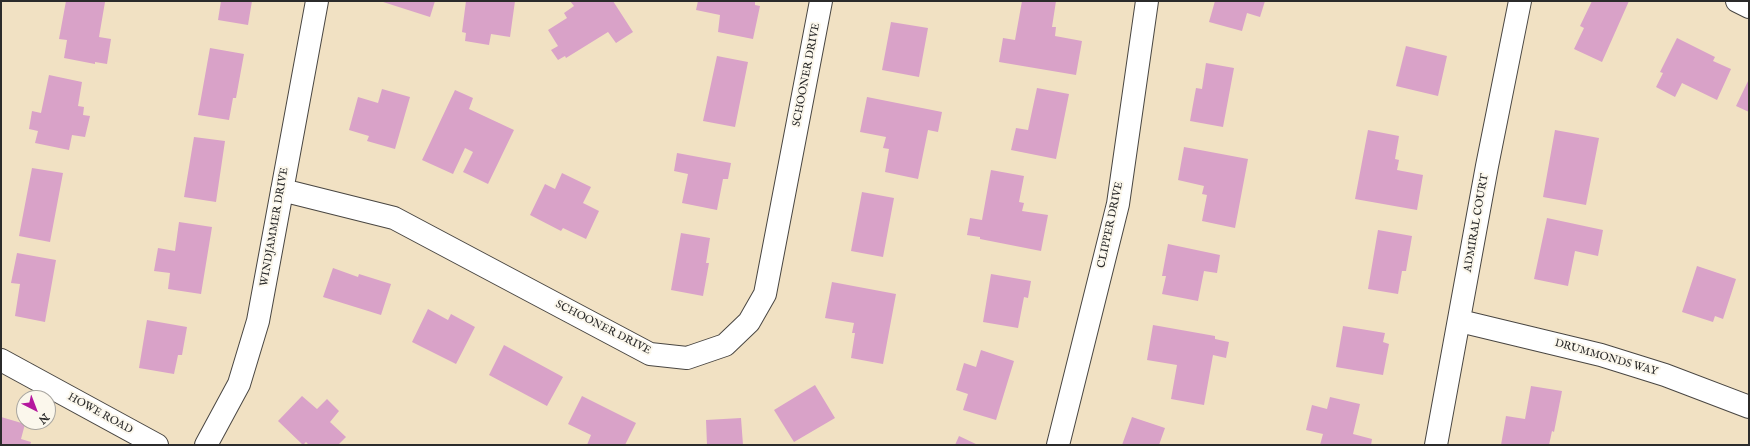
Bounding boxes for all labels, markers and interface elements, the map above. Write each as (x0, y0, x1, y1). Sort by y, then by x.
street label: SCHOONER DRIVE (790, 22, 824, 128)
street label: WINDJAMMER DRIVE (258, 166, 292, 288)
street label: ADMIRAL COURT (1462, 173, 1492, 273)
street label: CLIPPER DRIVE (1095, 181, 1127, 269)
street label: SCHOONER DRIVE (553, 298, 653, 358)
street label: DRUMMONDS WAY (1553, 337, 1659, 379)
north arrow (16, 390, 56, 430)
street label: HOWE ROAD (65, 391, 135, 437)
text: N (35, 410, 52, 427)

